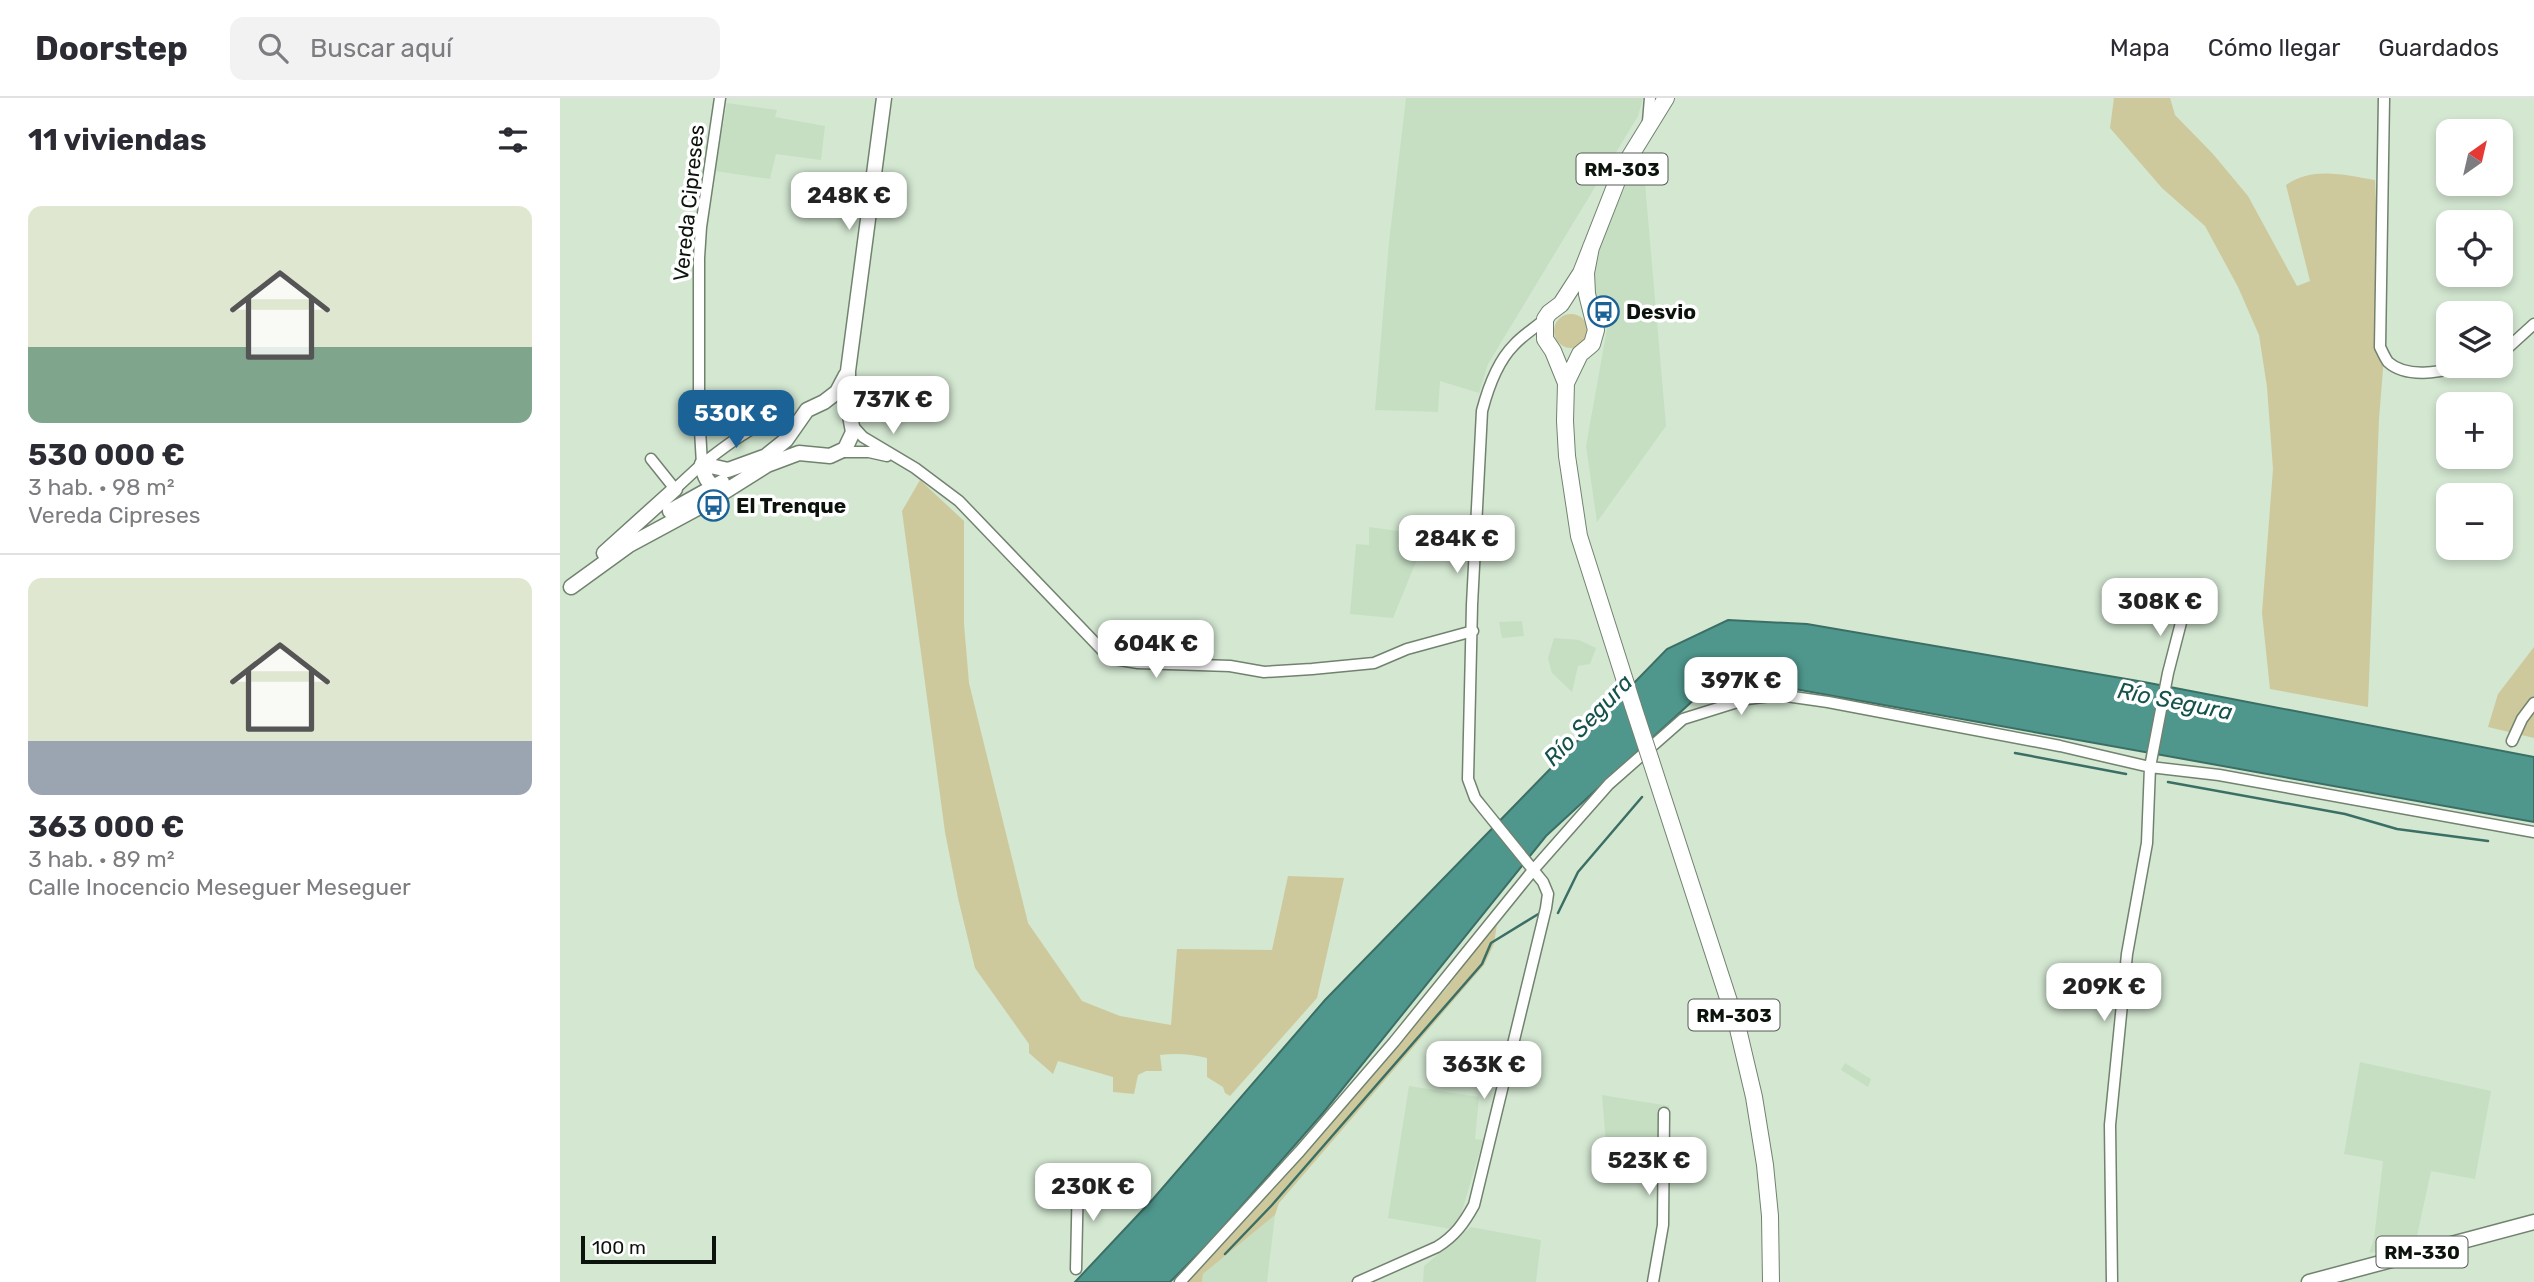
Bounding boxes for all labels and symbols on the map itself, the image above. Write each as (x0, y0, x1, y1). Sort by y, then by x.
north arrow (2436, 119, 2513, 196)
street label: Vereda Cipreses (668, 123, 709, 283)
road number: RM-303 (1576, 153, 1668, 184)
pin: 248K € (792, 172, 906, 232)
bus stop icon: Desvio (1586, 295, 1620, 329)
place label: Desvio (1626, 299, 1696, 324)
pin: 737K € (836, 376, 950, 436)
pin: 530K € (679, 390, 793, 450)
bus stop icon: El Trenque (696, 489, 730, 523)
place label: El Trenque (736, 493, 846, 518)
pin: 284K € (1400, 516, 1514, 575)
pin: 308K € (2103, 578, 2217, 638)
pin: 604K € (1099, 620, 1213, 680)
pin: 397K € (1684, 658, 1798, 717)
water label: Río Segura (1537, 668, 1639, 772)
water label: Río Segura (2115, 676, 2235, 726)
pin: 209K € (2047, 964, 2161, 1023)
road number: RM-303 (1688, 1000, 1780, 1030)
pin: 363K € (1427, 1042, 1541, 1101)
pin: 523K € (1592, 1138, 1706, 1197)
pin: 230K € (1036, 1164, 1150, 1223)
scale bar (581, 1233, 716, 1265)
road number: RM-330 (2376, 1236, 2468, 1268)

